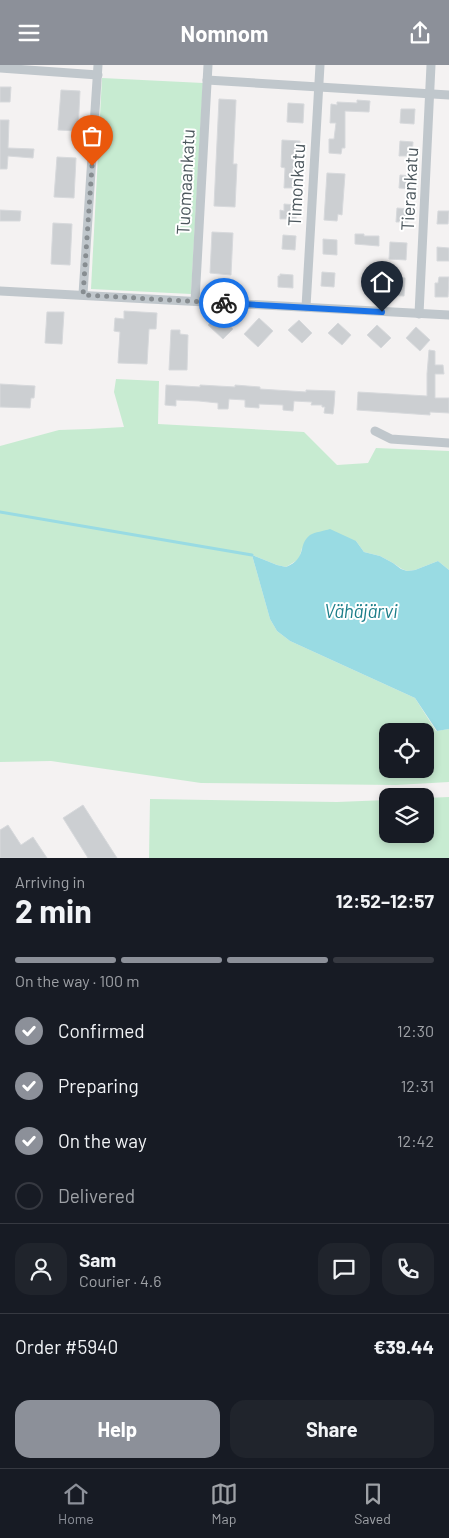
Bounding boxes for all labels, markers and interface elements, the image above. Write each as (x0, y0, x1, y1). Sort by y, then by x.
icon: menu (15, 19, 43, 47)
icon: share (406, 19, 434, 47)
text: Nomnom (181, 20, 268, 46)
pin (71, 115, 113, 166)
icon: bag (78, 122, 106, 150)
street label: Tuomaankatu (171, 128, 199, 236)
street label: Timonkatu (283, 143, 309, 227)
street label: Tierankatu (396, 147, 422, 231)
pin (361, 261, 403, 312)
icon: home (368, 268, 396, 296)
courier (199, 278, 249, 328)
icon: bike (210, 289, 238, 317)
water label: Vähäjärvi (324, 599, 398, 622)
map controls (379, 723, 434, 843)
button: locate (379, 723, 434, 778)
button: layers (379, 788, 434, 843)
text: Arriving in (15, 872, 85, 891)
text: 12:52–12:57 (336, 889, 434, 912)
text: 2 min (15, 891, 92, 929)
text: On the way · 100 m (15, 971, 140, 990)
icon: check (15, 1017, 43, 1045)
text: Confirmed (58, 1019, 145, 1042)
text: 12:30 (397, 1021, 434, 1040)
icon: check (15, 1072, 43, 1100)
text: Preparing (58, 1074, 139, 1097)
text: 12:31 (401, 1076, 434, 1095)
icon: check (15, 1127, 43, 1155)
text: On the way (58, 1129, 147, 1152)
text: 12:42 (397, 1131, 434, 1150)
text: Delivered (58, 1184, 135, 1207)
button: person (15, 1243, 67, 1295)
button: chat (318, 1243, 370, 1295)
button: phone (382, 1243, 434, 1295)
text: Sam (79, 1248, 116, 1271)
text: Courier · 4.6 (79, 1271, 162, 1290)
text: Order #5940 (15, 1335, 118, 1358)
text: €39.44 (373, 1335, 434, 1358)
button: Help (15, 1400, 220, 1458)
button: Share (230, 1400, 434, 1458)
tab: Home (58, 1480, 94, 1527)
tab: Map (210, 1480, 238, 1527)
tab: Saved (354, 1480, 391, 1527)

